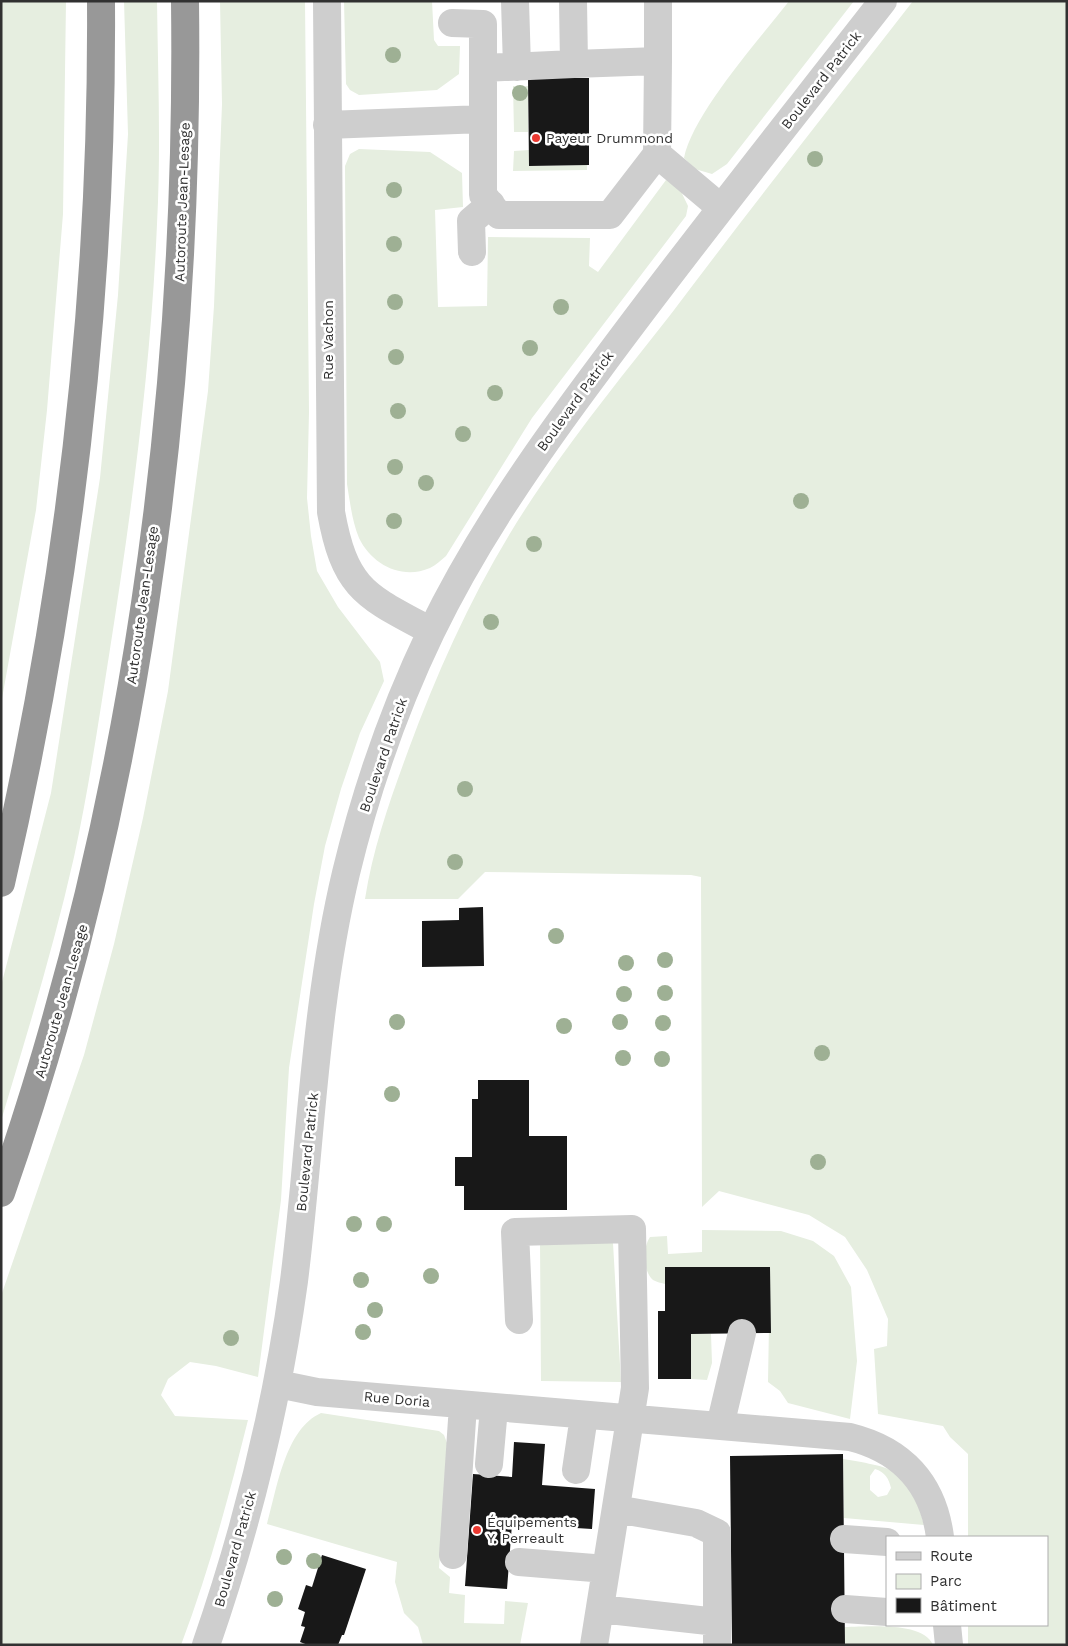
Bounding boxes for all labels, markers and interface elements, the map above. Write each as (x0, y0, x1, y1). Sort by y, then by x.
street label: Boulevard Patrick (778, 28, 864, 132)
street label: Autoroute Jean-Lesage (171, 122, 193, 282)
place label: Payeur Drummond (546, 130, 673, 146)
marker: Payeur Drummond (530, 132, 542, 144)
street label: Rue Vachon (320, 300, 336, 380)
street label: Boulevard Patrick (533, 348, 617, 454)
street label: Autoroute Jean-Lesage (123, 525, 161, 685)
street label: Boulevard Patrick (356, 696, 410, 814)
street label: Autoroute Jean-Lesage (31, 922, 91, 1080)
street label: Boulevard Patrick (293, 1092, 321, 1212)
street label: Rue Doria (363, 1388, 431, 1410)
street label: Boulevard Patrick (211, 1489, 259, 1609)
place label: Équipements Y. Perreault (487, 1514, 577, 1546)
marker: Équipements Y. Perreault (471, 1524, 483, 1536)
legend (886, 1536, 1048, 1626)
text: Route (930, 1547, 973, 1565)
text: Parc (930, 1572, 962, 1590)
text: Bâtiment (930, 1597, 997, 1615)

